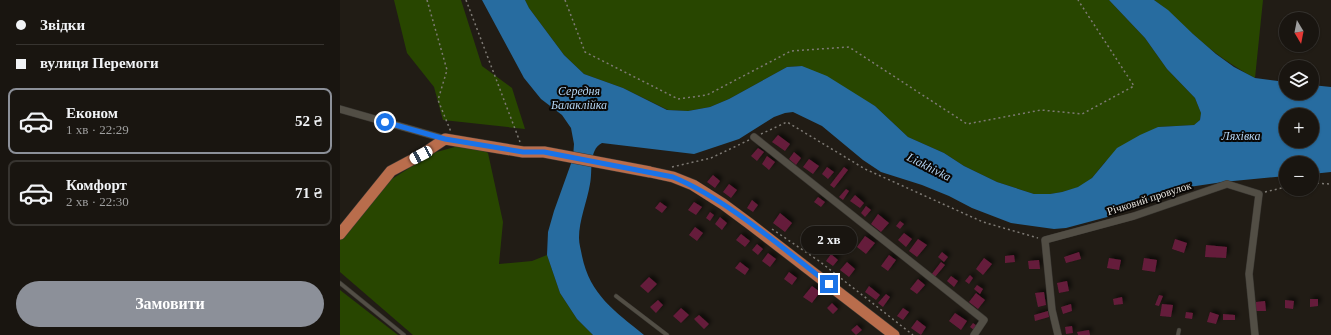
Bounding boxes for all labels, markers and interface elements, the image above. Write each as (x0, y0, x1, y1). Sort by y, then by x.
north arrow (1279, 12, 1319, 52)
map controls (1279, 12, 1319, 196)
text: Звідки (40, 17, 85, 33)
text: вулиця Перемоги (40, 55, 159, 71)
button: layers (1279, 60, 1319, 100)
water label: Середня Балаклійка (550, 84, 607, 112)
icon: car (18, 103, 54, 139)
text: Економ (66, 105, 118, 121)
button: + (1279, 108, 1319, 148)
text: 52 ₴ (295, 113, 322, 129)
route start (376, 113, 394, 131)
text: 1 хв · 22:29 (66, 122, 129, 137)
water label: Ляхівка (1221, 129, 1260, 143)
car (408, 144, 434, 166)
water label: Liakhivka (904, 150, 953, 184)
button: − (1279, 156, 1319, 196)
icon: car (18, 175, 54, 211)
text: Комфорт (66, 177, 127, 193)
street label: Річковий провулок (1105, 179, 1193, 217)
text: 71 ₴ (295, 185, 322, 201)
text: 2 хв · 22:30 (66, 194, 129, 209)
callout: 2 хв (801, 226, 857, 254)
text: 2 хв (817, 232, 841, 247)
route end (820, 275, 838, 293)
button: Замовити (16, 281, 324, 327)

